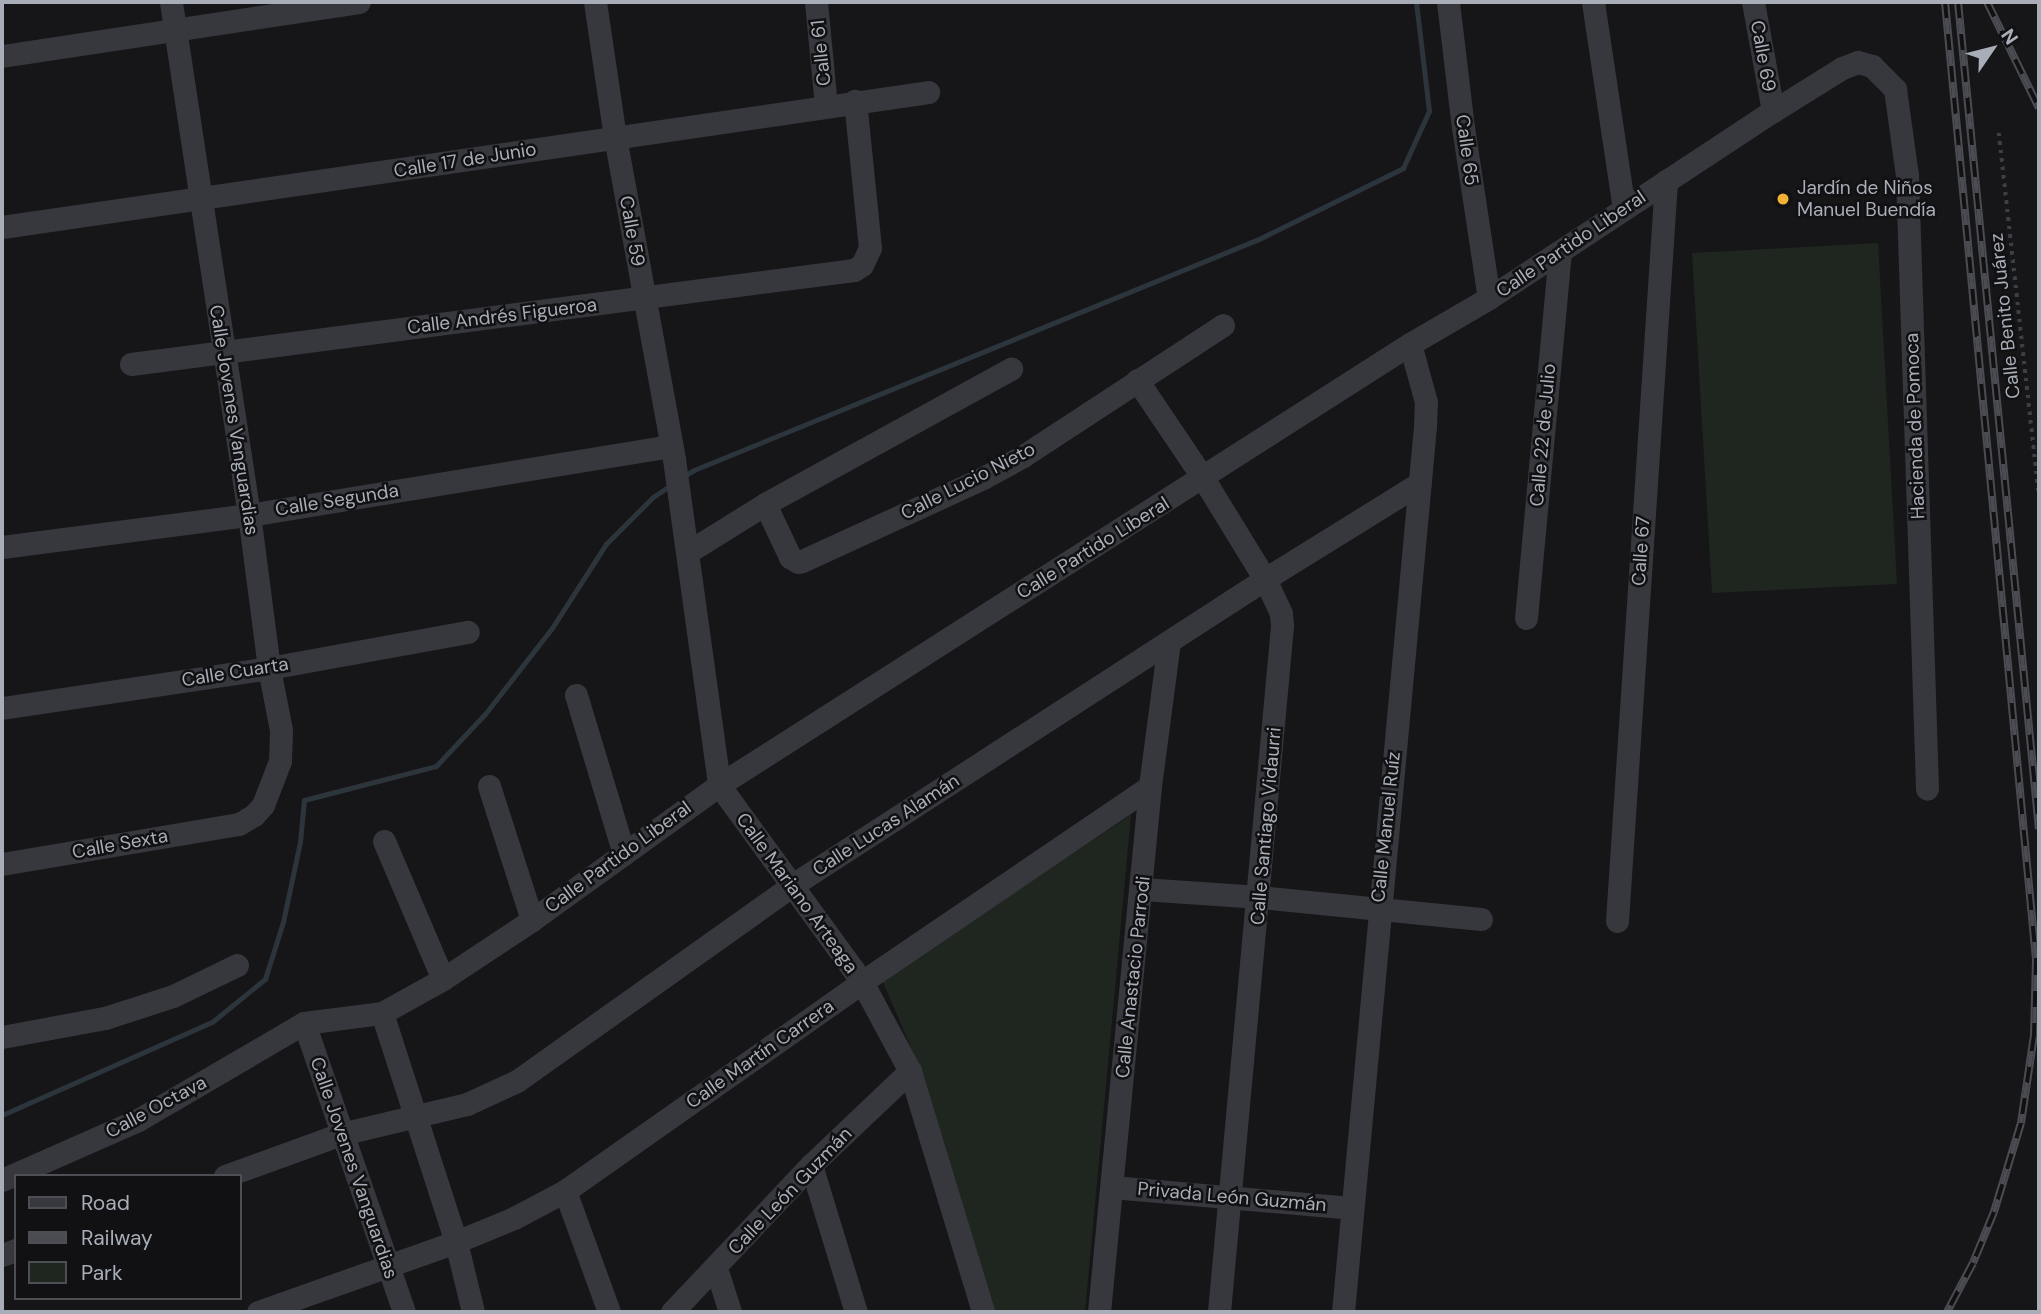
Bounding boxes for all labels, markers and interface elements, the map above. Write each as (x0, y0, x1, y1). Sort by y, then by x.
north arrow (1957, 14, 2027, 84)
street label: Calle 61 (806, 19, 836, 87)
street label: Calle 69 (1746, 19, 1780, 93)
text: N (1995, 24, 2024, 50)
street label: Calle 65 (1451, 113, 1483, 187)
street label: Calle 17 de Junio (392, 137, 538, 183)
place label: Jardín de Niños Manuel Buendía (1797, 177, 1936, 221)
street label: Calle Partido Liberal (1492, 186, 1650, 302)
marker: Jardín de Niños Manuel Buendía (1775, 191, 1791, 207)
street label: Calle 59 (615, 194, 649, 268)
street label: Calle Benito Juárez (1985, 232, 2025, 400)
street label: Calle Andrés Figueroa (406, 293, 598, 339)
street label: Calle Jovenes Vanguardias (205, 303, 263, 537)
street label: Hacienda de Pomoca (1900, 332, 1930, 520)
street label: Calle 22 de Julio (1525, 363, 1561, 507)
street label: Calle Lucio Nieto (897, 437, 1039, 525)
street label: Calle Segunda (274, 479, 400, 521)
street label: Calle Partido Liberal (1013, 492, 1173, 604)
street label: Calle 67 (1627, 515, 1655, 587)
street label: Calle Cuarta (180, 652, 290, 692)
street label: Calle Santiago Vidaurri (1246, 726, 1286, 926)
street label: Calle Manuel Ruíz (1367, 750, 1405, 904)
street label: Calle Lucas Alamán (808, 769, 964, 881)
street label: Calle Partido Liberal (540, 796, 696, 918)
street label: Calle Mariano Arteaga (731, 808, 863, 978)
street label: Calle Sexta (70, 824, 170, 864)
street label: Calle Anastacio Parrodi (1111, 875, 1155, 1079)
street label: Calle Martín Carrera (682, 994, 838, 1114)
street label: Calle Jovenes Vanguardias (305, 1054, 403, 1282)
street label: Calle Octava (102, 1071, 210, 1143)
street label: Calle León Guzmán (723, 1123, 857, 1259)
legend (14, 1174, 242, 1300)
street label: Privada León Guzmán (1137, 1177, 1327, 1217)
text: Road (81, 1189, 130, 1217)
text: Railway (81, 1224, 153, 1252)
text: Park (81, 1259, 122, 1287)

